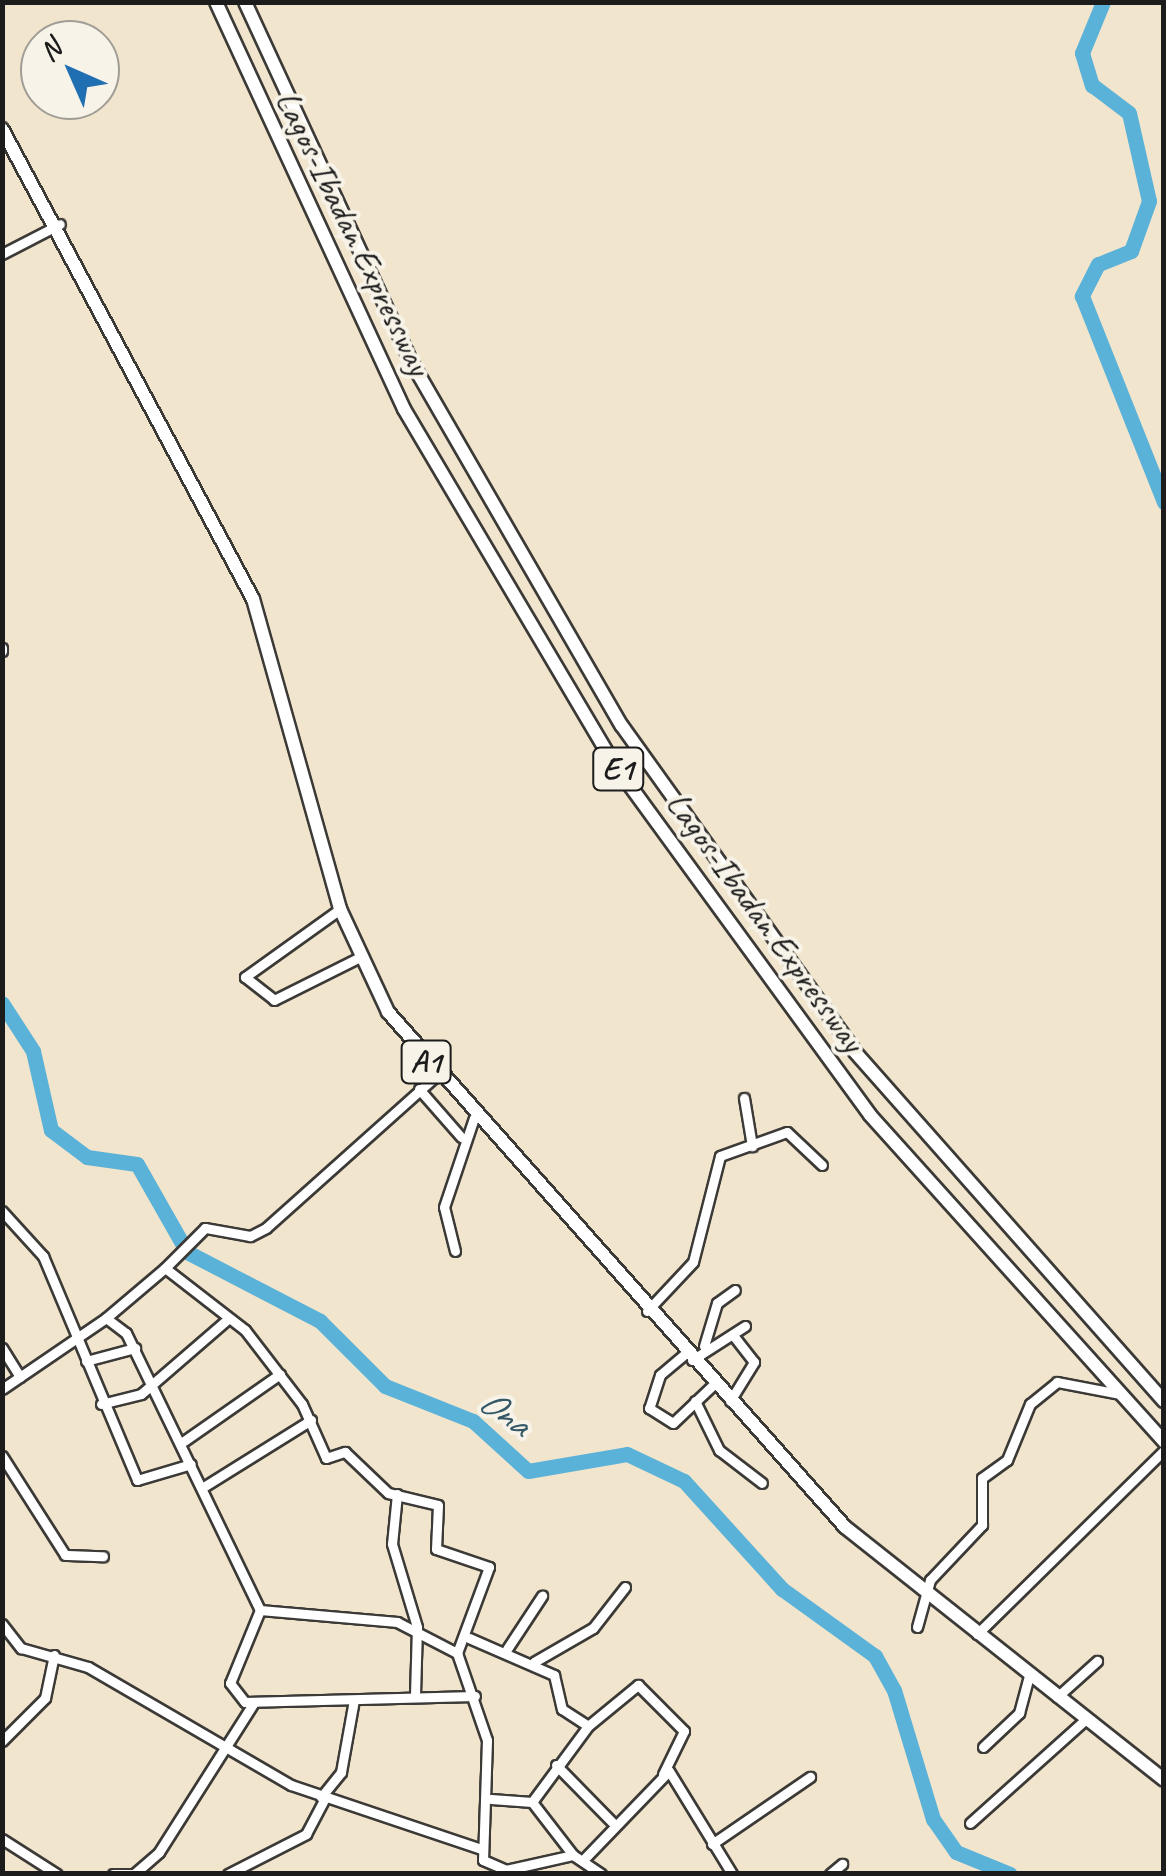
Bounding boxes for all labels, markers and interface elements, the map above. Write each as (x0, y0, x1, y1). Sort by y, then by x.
north arrow (20, 20, 120, 120)
text: N (31, 31, 68, 68)
street label: Lagos-Ibadan Expressway (266, 84, 440, 382)
road number: E1 (590, 742, 646, 796)
street label: Lagos-Ibadan Expressway (657, 784, 873, 1060)
road number: A1 (398, 1035, 454, 1089)
water label: Ona (470, 1378, 540, 1446)

